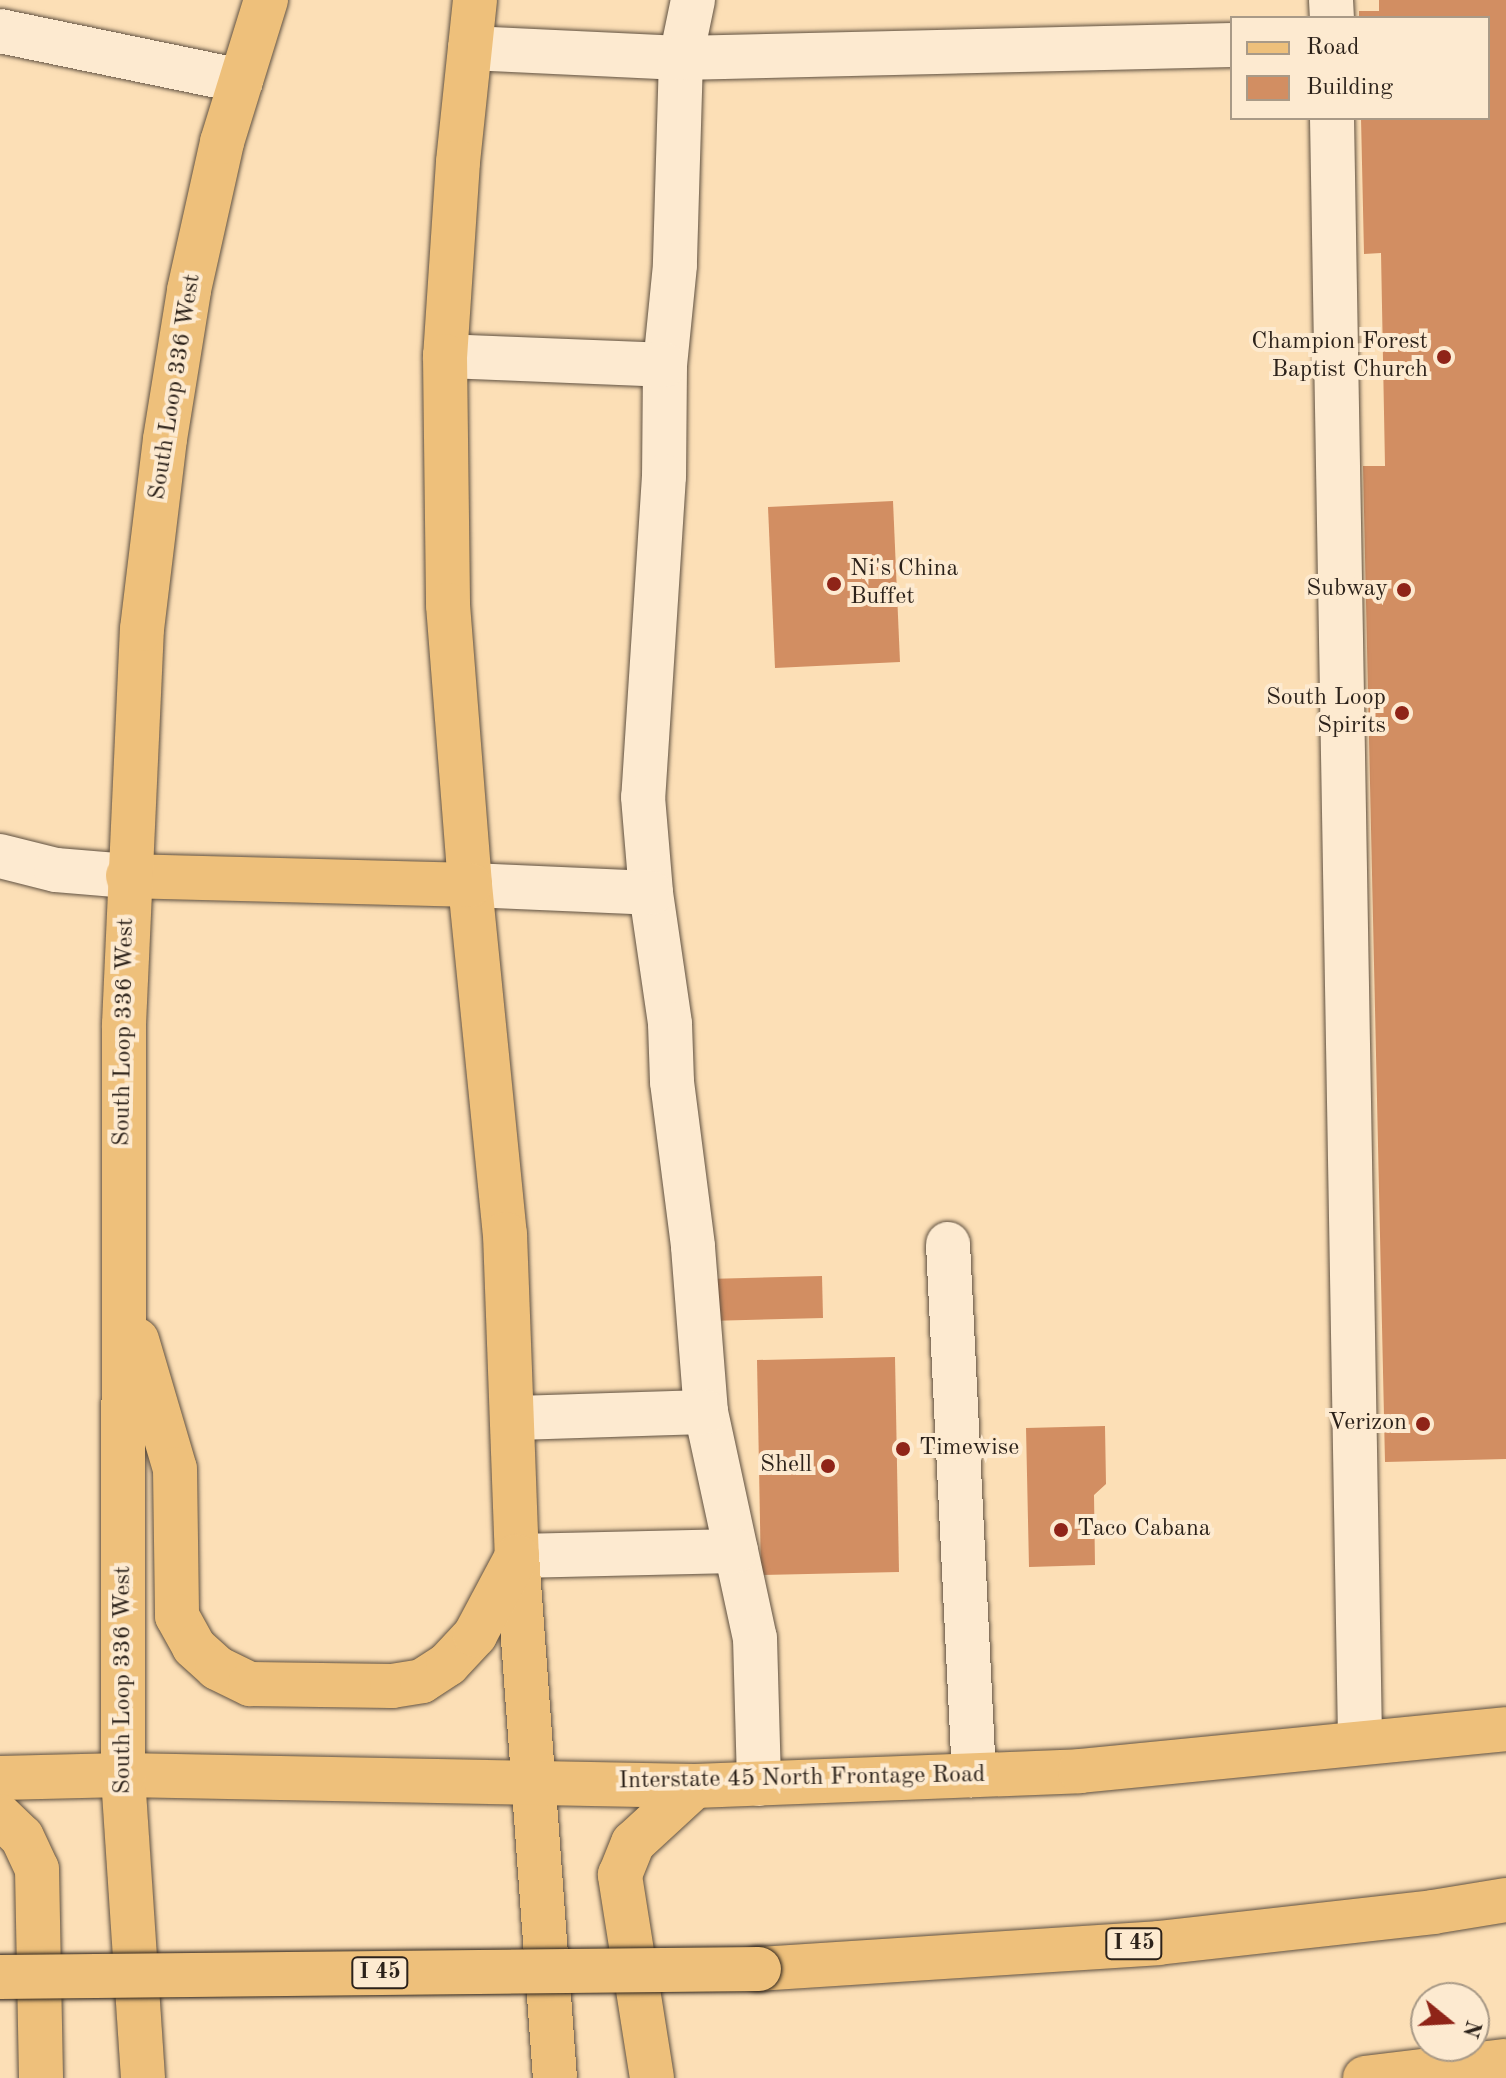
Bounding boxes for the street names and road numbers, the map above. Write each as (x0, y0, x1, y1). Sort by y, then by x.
street label: South Loop 336 West (144, 272, 208, 502)
street label: South Loop 336 West (109, 918, 141, 1146)
street label: South Loop 336 West (110, 1566, 138, 1794)
street label: Interstate 45 North Frontage Road (618, 1761, 986, 1797)
road number: I 45 (1104, 1926, 1164, 1962)
road number: I 45 (350, 1955, 410, 1991)

